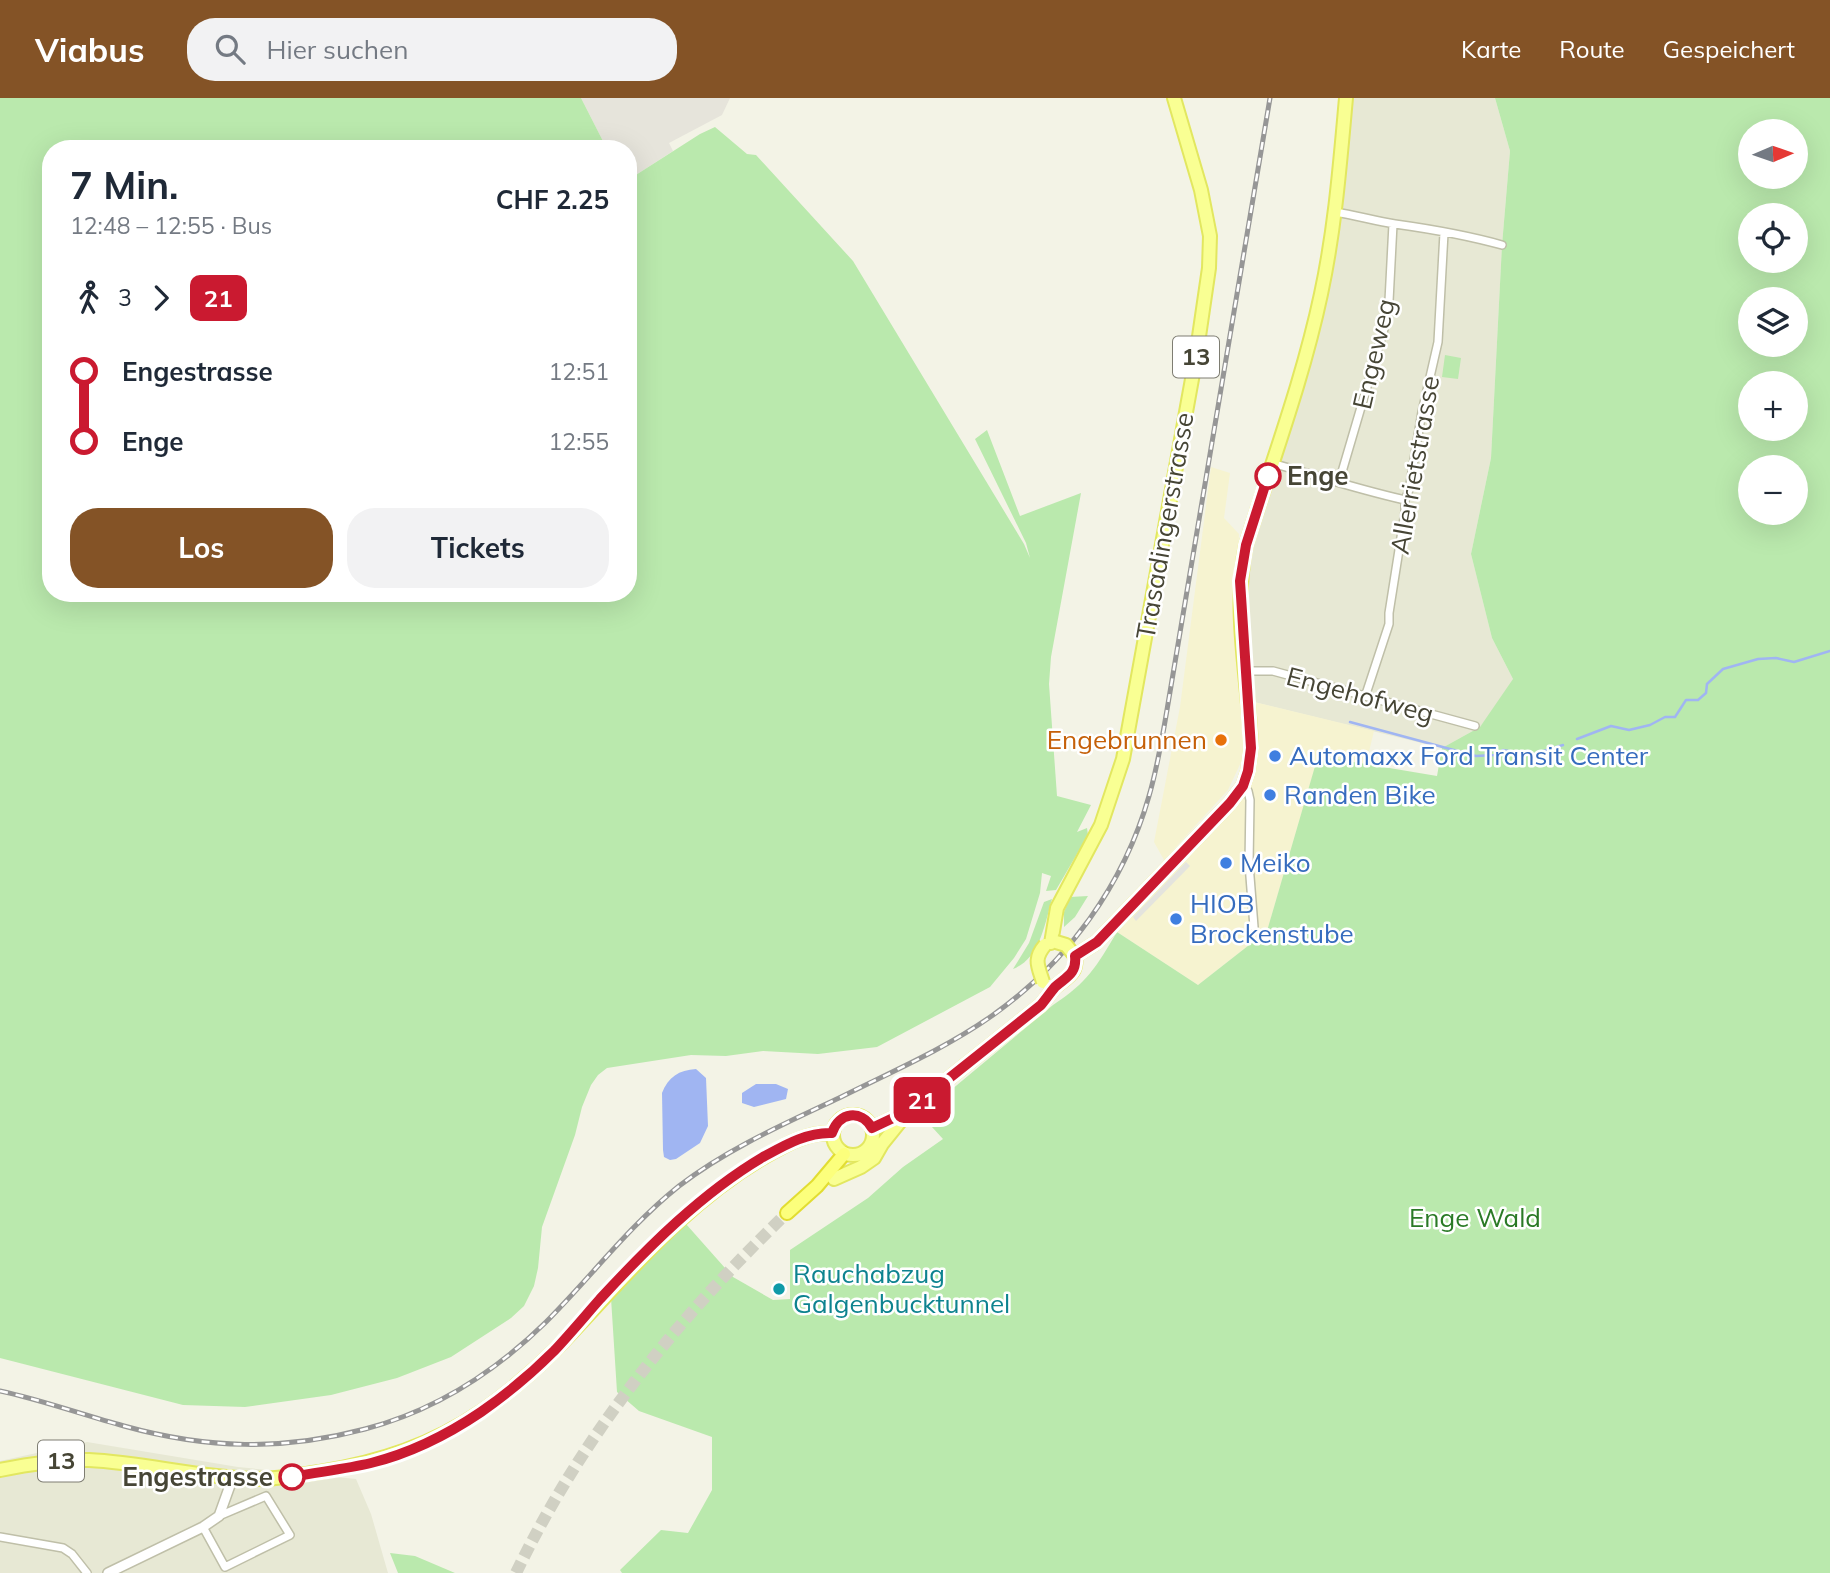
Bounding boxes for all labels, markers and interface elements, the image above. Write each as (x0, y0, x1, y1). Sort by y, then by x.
search box (187, 18, 677, 81)
text: Viabus (35, 29, 145, 70)
icon: search (211, 30, 249, 68)
text: Hier suchen (267, 33, 408, 66)
text: Karte (1461, 34, 1521, 64)
text: Route (1559, 34, 1625, 64)
text: Gespeichert (1663, 34, 1795, 64)
north arrow (1738, 119, 1808, 189)
map controls (1738, 119, 1808, 525)
text: 7 Min. (70, 161, 179, 209)
text: CHF 2.25 (496, 183, 609, 216)
button: locate (1738, 203, 1808, 273)
text: 12:48 – 12:55 · Bus (70, 211, 272, 240)
icon: walk (70, 279, 108, 317)
icon: forward (142, 279, 180, 317)
text: 3 (118, 283, 132, 312)
text: 21 (204, 283, 233, 313)
button: layers (1738, 287, 1808, 357)
street label: Engeweg (1345, 295, 1402, 412)
road number: 13 (1173, 336, 1219, 378)
text: Engestrasse (122, 355, 273, 388)
text: 12:51 (549, 357, 609, 386)
button: + (1738, 371, 1808, 441)
street label: Allerrietstrasse (1383, 373, 1446, 557)
street label: Trasadingerstrasse (1128, 410, 1201, 642)
text: Enge (122, 425, 184, 458)
text: 12:55 (549, 427, 609, 456)
button: − (1738, 455, 1808, 525)
place label: Enge (1287, 459, 1349, 492)
marker: Enge (1255, 463, 1281, 489)
button: Los (70, 508, 333, 588)
button: Tickets (347, 508, 609, 588)
street label: Engehofweg (1283, 659, 1437, 730)
place label: Engebrunnen (1047, 723, 1207, 756)
marker: Engebrunnen (1213, 732, 1229, 748)
place label: Automaxx Ford Transit Center (1289, 739, 1649, 772)
marker: Automaxx Ford Transit Center (1267, 748, 1283, 764)
place label: Randen Bike (1284, 778, 1436, 811)
marker: Randen Bike (1262, 787, 1278, 803)
place label: Meiko (1240, 846, 1311, 879)
marker: Meiko (1218, 855, 1234, 871)
place label: HIOB Brockenstube (1190, 887, 1354, 950)
marker: HIOB Brockenstube (1168, 911, 1184, 927)
line badge: 21 (890, 1077, 954, 1123)
text: 21 (908, 1085, 936, 1115)
park label: Enge Wald (1409, 1201, 1541, 1234)
place label: Rauchabzug Galgenbucktunnel (793, 1257, 1010, 1320)
marker: Rauchabzug Galgenbucktunnel (771, 1281, 787, 1297)
road number: 13 (38, 1441, 84, 1482)
place label: Engestrasse (122, 1460, 273, 1493)
marker: Engestrasse (279, 1464, 305, 1490)

